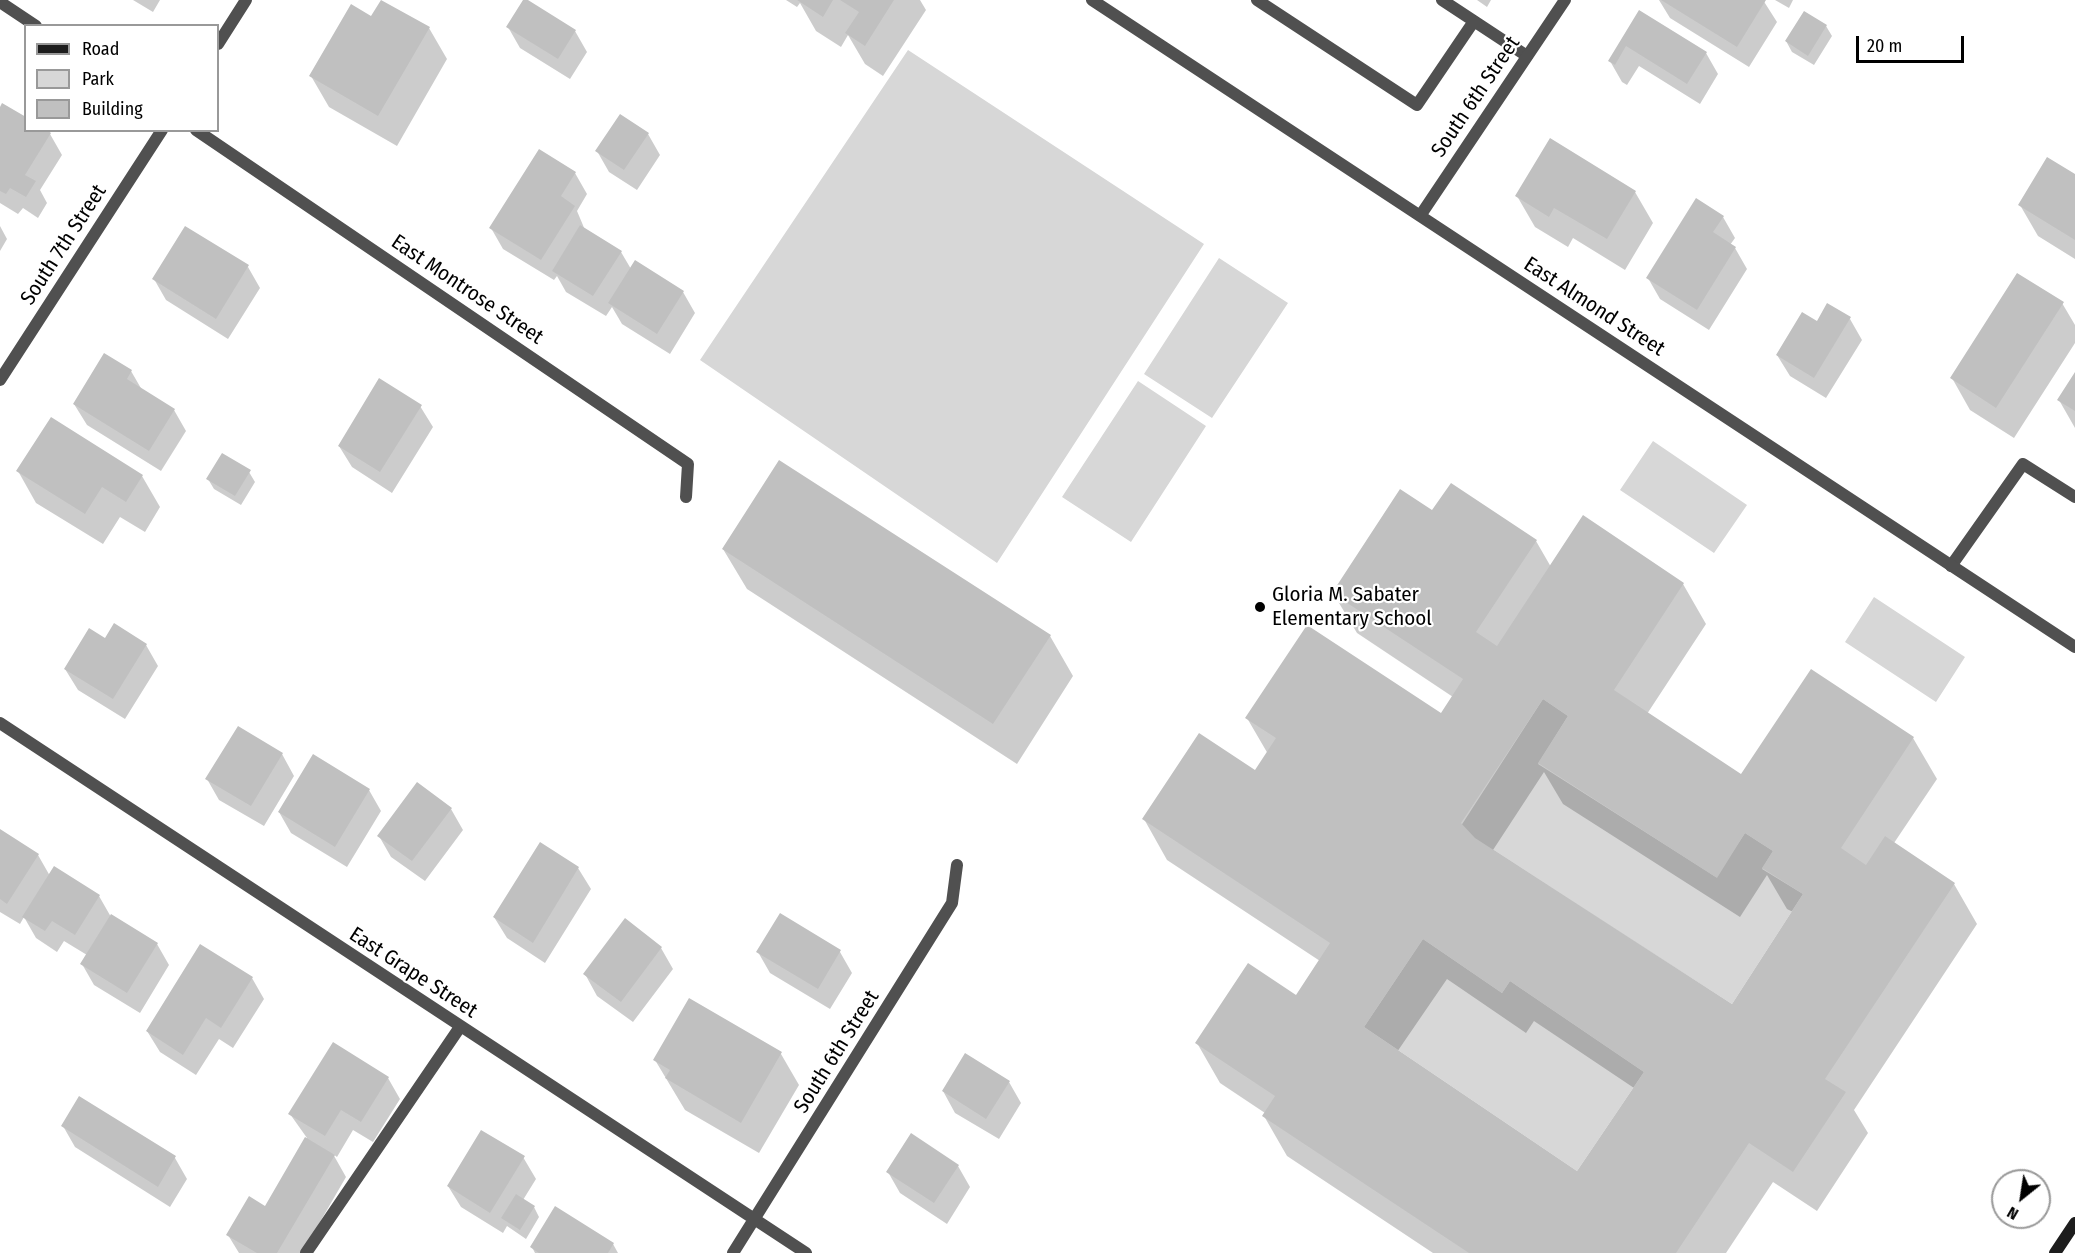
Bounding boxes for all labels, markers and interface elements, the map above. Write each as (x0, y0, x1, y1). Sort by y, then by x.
legend (24, 24, 219, 132)
scale bar (1859, 24, 1967, 62)
street label: South 6th Street (1426, 32, 1526, 162)
text: 20 m (1867, 35, 1902, 57)
text: Road (82, 38, 119, 60)
text: Park (82, 68, 114, 90)
text: Building (82, 98, 143, 120)
street label: South 7th Street (16, 180, 112, 310)
street label: East Montrose Street (386, 230, 548, 350)
street label: East Almond Street (1519, 252, 1669, 362)
place label: Gloria M. Sabater Elementary School (1272, 582, 1432, 632)
marker: Gloria M. Sabater Elementary School (1253, 600, 1267, 614)
street label: East Grape Street (344, 922, 482, 1024)
street label: South 6th Street (789, 986, 885, 1118)
north arrow (1991, 1169, 2051, 1229)
text: N (2004, 1203, 2022, 1224)

